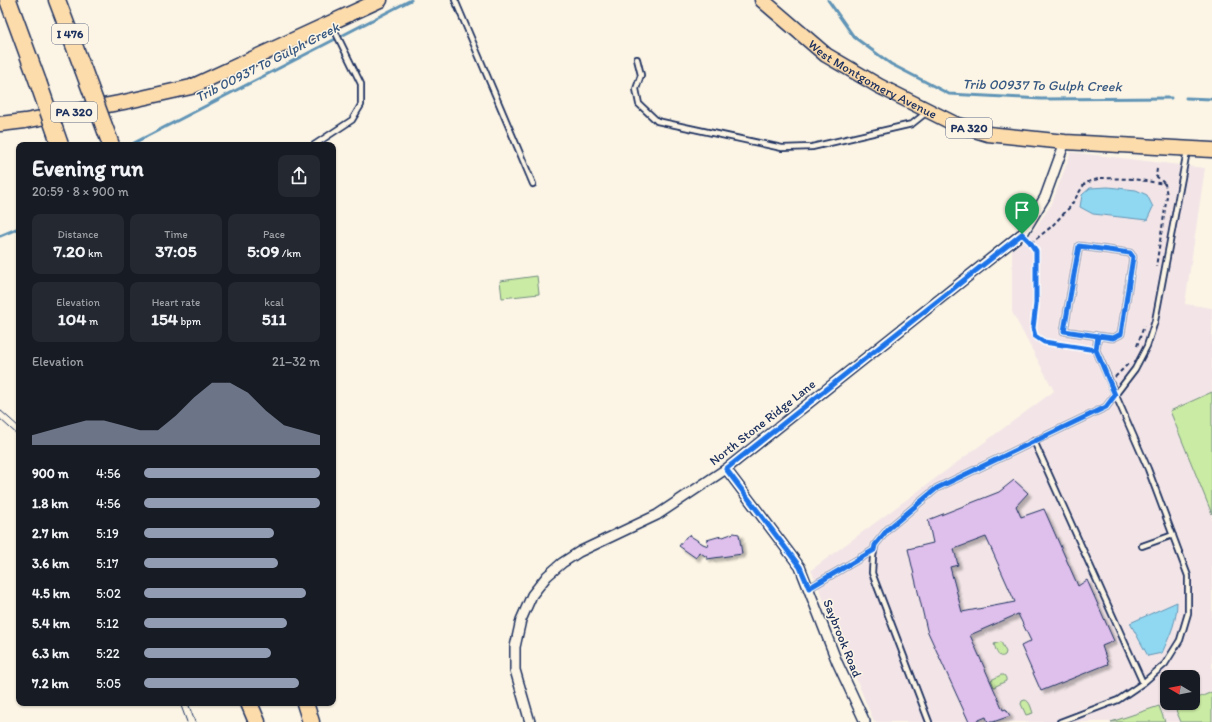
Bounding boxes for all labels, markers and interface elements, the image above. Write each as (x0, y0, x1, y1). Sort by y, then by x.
water label: Trib 00937 To Gulph Creek (192, 18, 343, 106)
road number: I 476 (52, 24, 88, 44)
street label: West Montgomery Avenue (805, 36, 939, 122)
water label: Trib 00937 To Gulph Creek (962, 76, 1123, 95)
road number: PA 320 (51, 102, 97, 122)
road number: PA 320 (946, 118, 992, 138)
text: Evening run (32, 155, 144, 182)
button: share (278, 155, 320, 197)
text: 20:59 · 8 × 900 m (32, 184, 129, 199)
pin (1005, 193, 1039, 234)
icon: arrive (1011, 199, 1033, 221)
text: Distance (57, 228, 99, 241)
text: Time (164, 228, 188, 241)
text: Pace (263, 228, 285, 241)
text: 7.20 (53, 241, 86, 261)
text: 37:05 (155, 241, 197, 261)
text: 5:09 (247, 241, 279, 261)
text: km (86, 247, 103, 260)
text: /km (279, 247, 301, 260)
text: Elevation (56, 296, 100, 309)
text: Heart rate (152, 296, 200, 309)
text: kcal (264, 296, 284, 309)
text: 104 (58, 309, 86, 329)
text: 154 (151, 309, 178, 329)
text: 511 (262, 309, 286, 329)
text: m (86, 315, 98, 328)
text: bpm (178, 315, 201, 328)
text: Elevation (32, 354, 84, 369)
text: 21–32 m (272, 354, 320, 369)
street label: North Stone Ridge Lane (706, 376, 818, 468)
text: 900 m (32, 466, 69, 481)
text: 4:56 (96, 466, 121, 481)
text: 1.8 km (32, 496, 68, 511)
text: 4:56 (96, 496, 121, 511)
text: 2.7 km (32, 526, 69, 541)
text: 5:19 (96, 526, 119, 541)
text: 3.6 km (32, 556, 69, 571)
text: 5:17 (96, 556, 119, 571)
text: 4.5 km (32, 586, 70, 601)
text: 5:02 (96, 586, 121, 601)
street label: Saybrook Road (820, 597, 865, 679)
text: 5.4 km (32, 616, 70, 631)
text: 5:12 (96, 616, 119, 631)
text: 6.3 km (32, 646, 69, 661)
text: 5:22 (96, 646, 120, 661)
north arrow (1160, 670, 1200, 710)
map controls (1160, 670, 1200, 710)
text: 7.2 km (32, 676, 69, 691)
text: 5:05 (96, 676, 121, 691)

